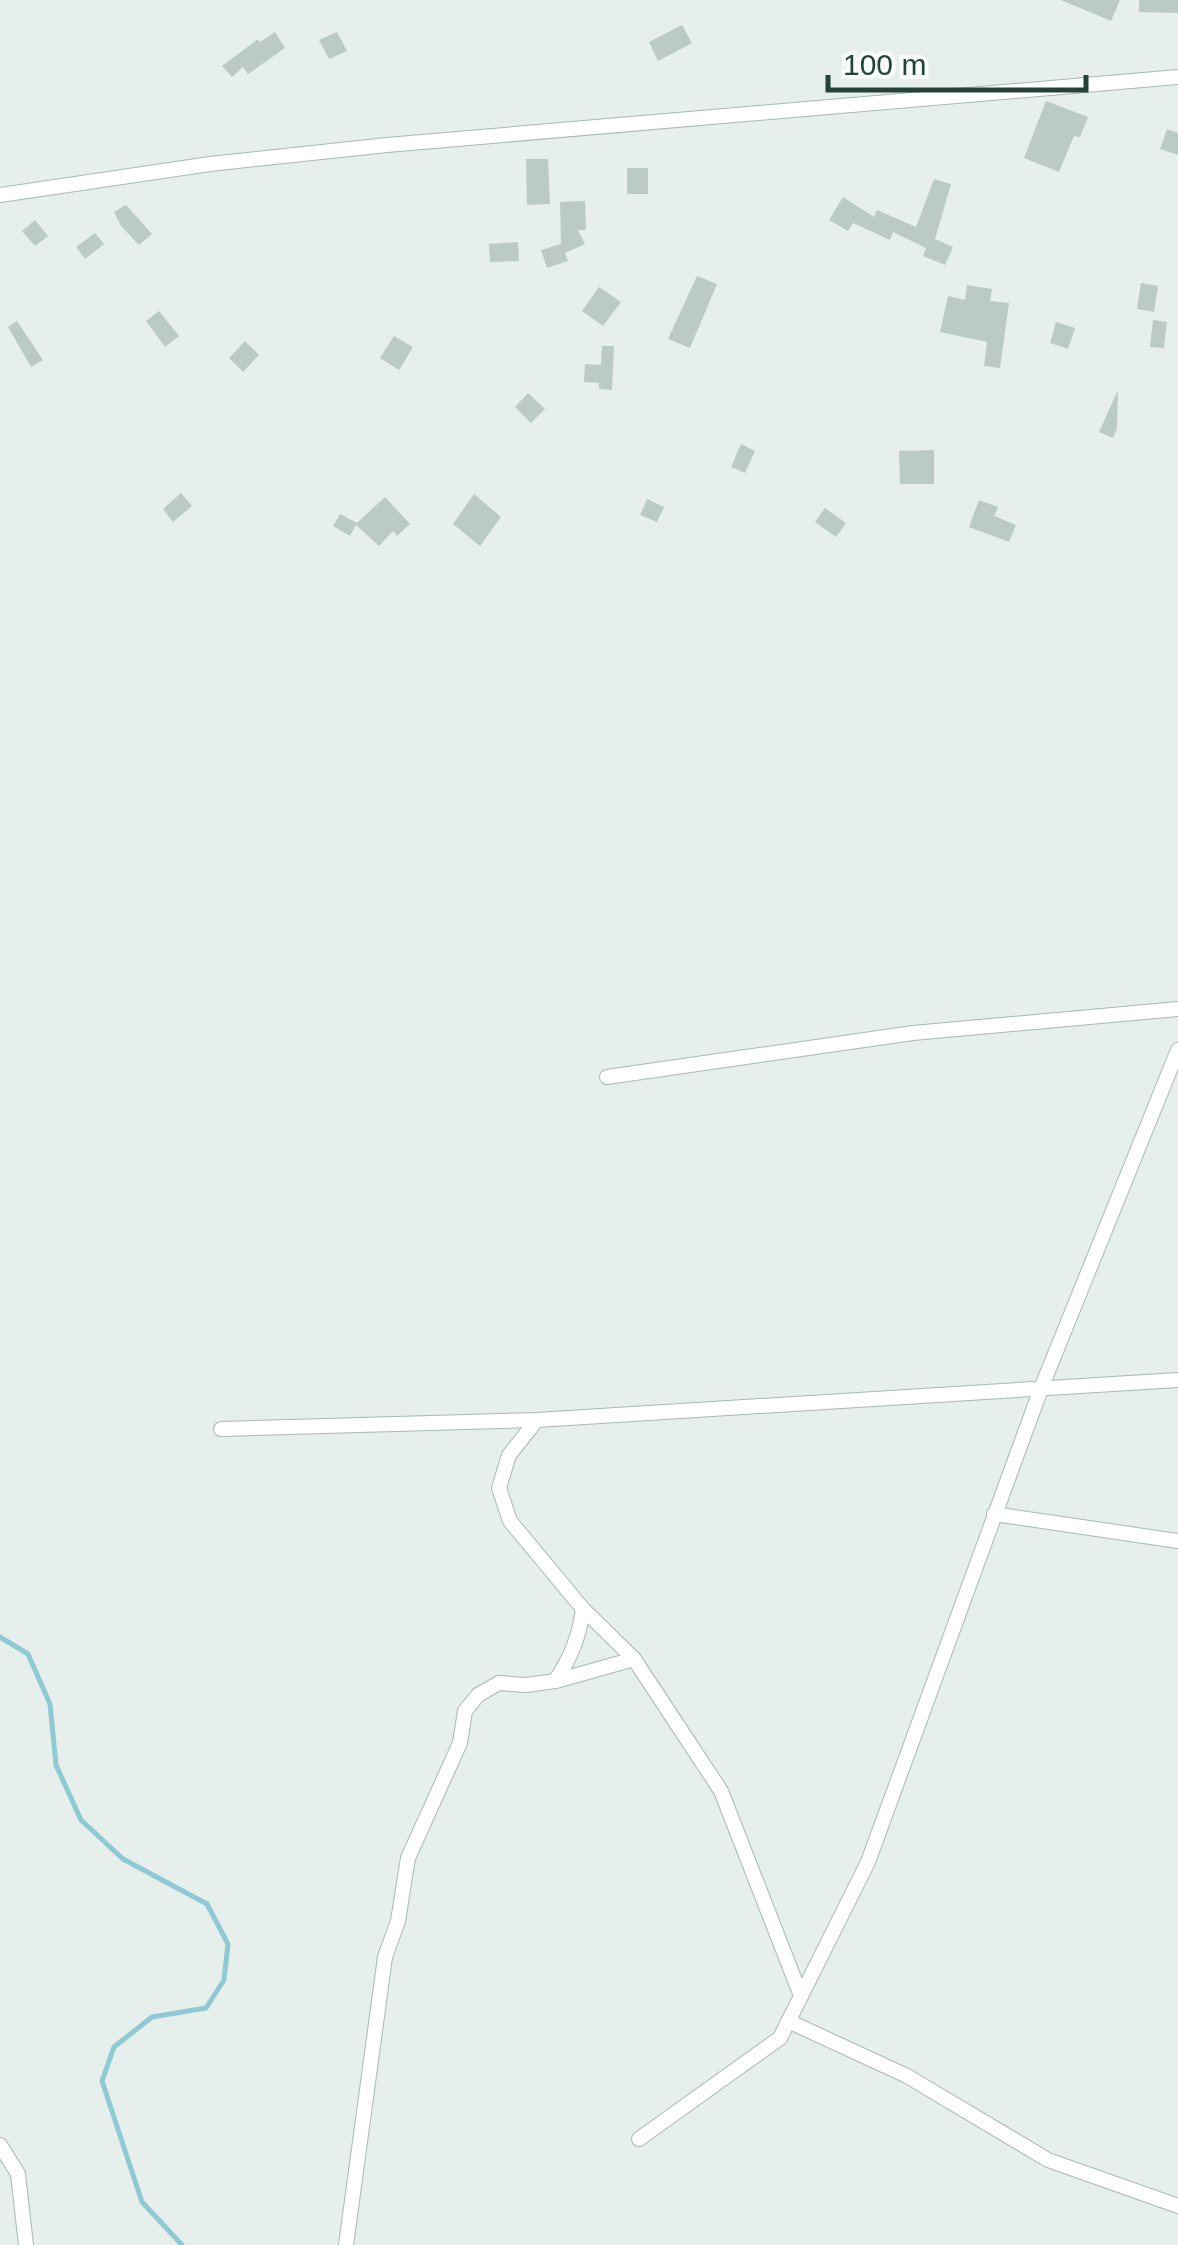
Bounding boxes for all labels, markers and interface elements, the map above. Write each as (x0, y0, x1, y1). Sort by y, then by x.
scale bar (828, 30, 1086, 92)
text: 100 m (843, 48, 926, 81)

